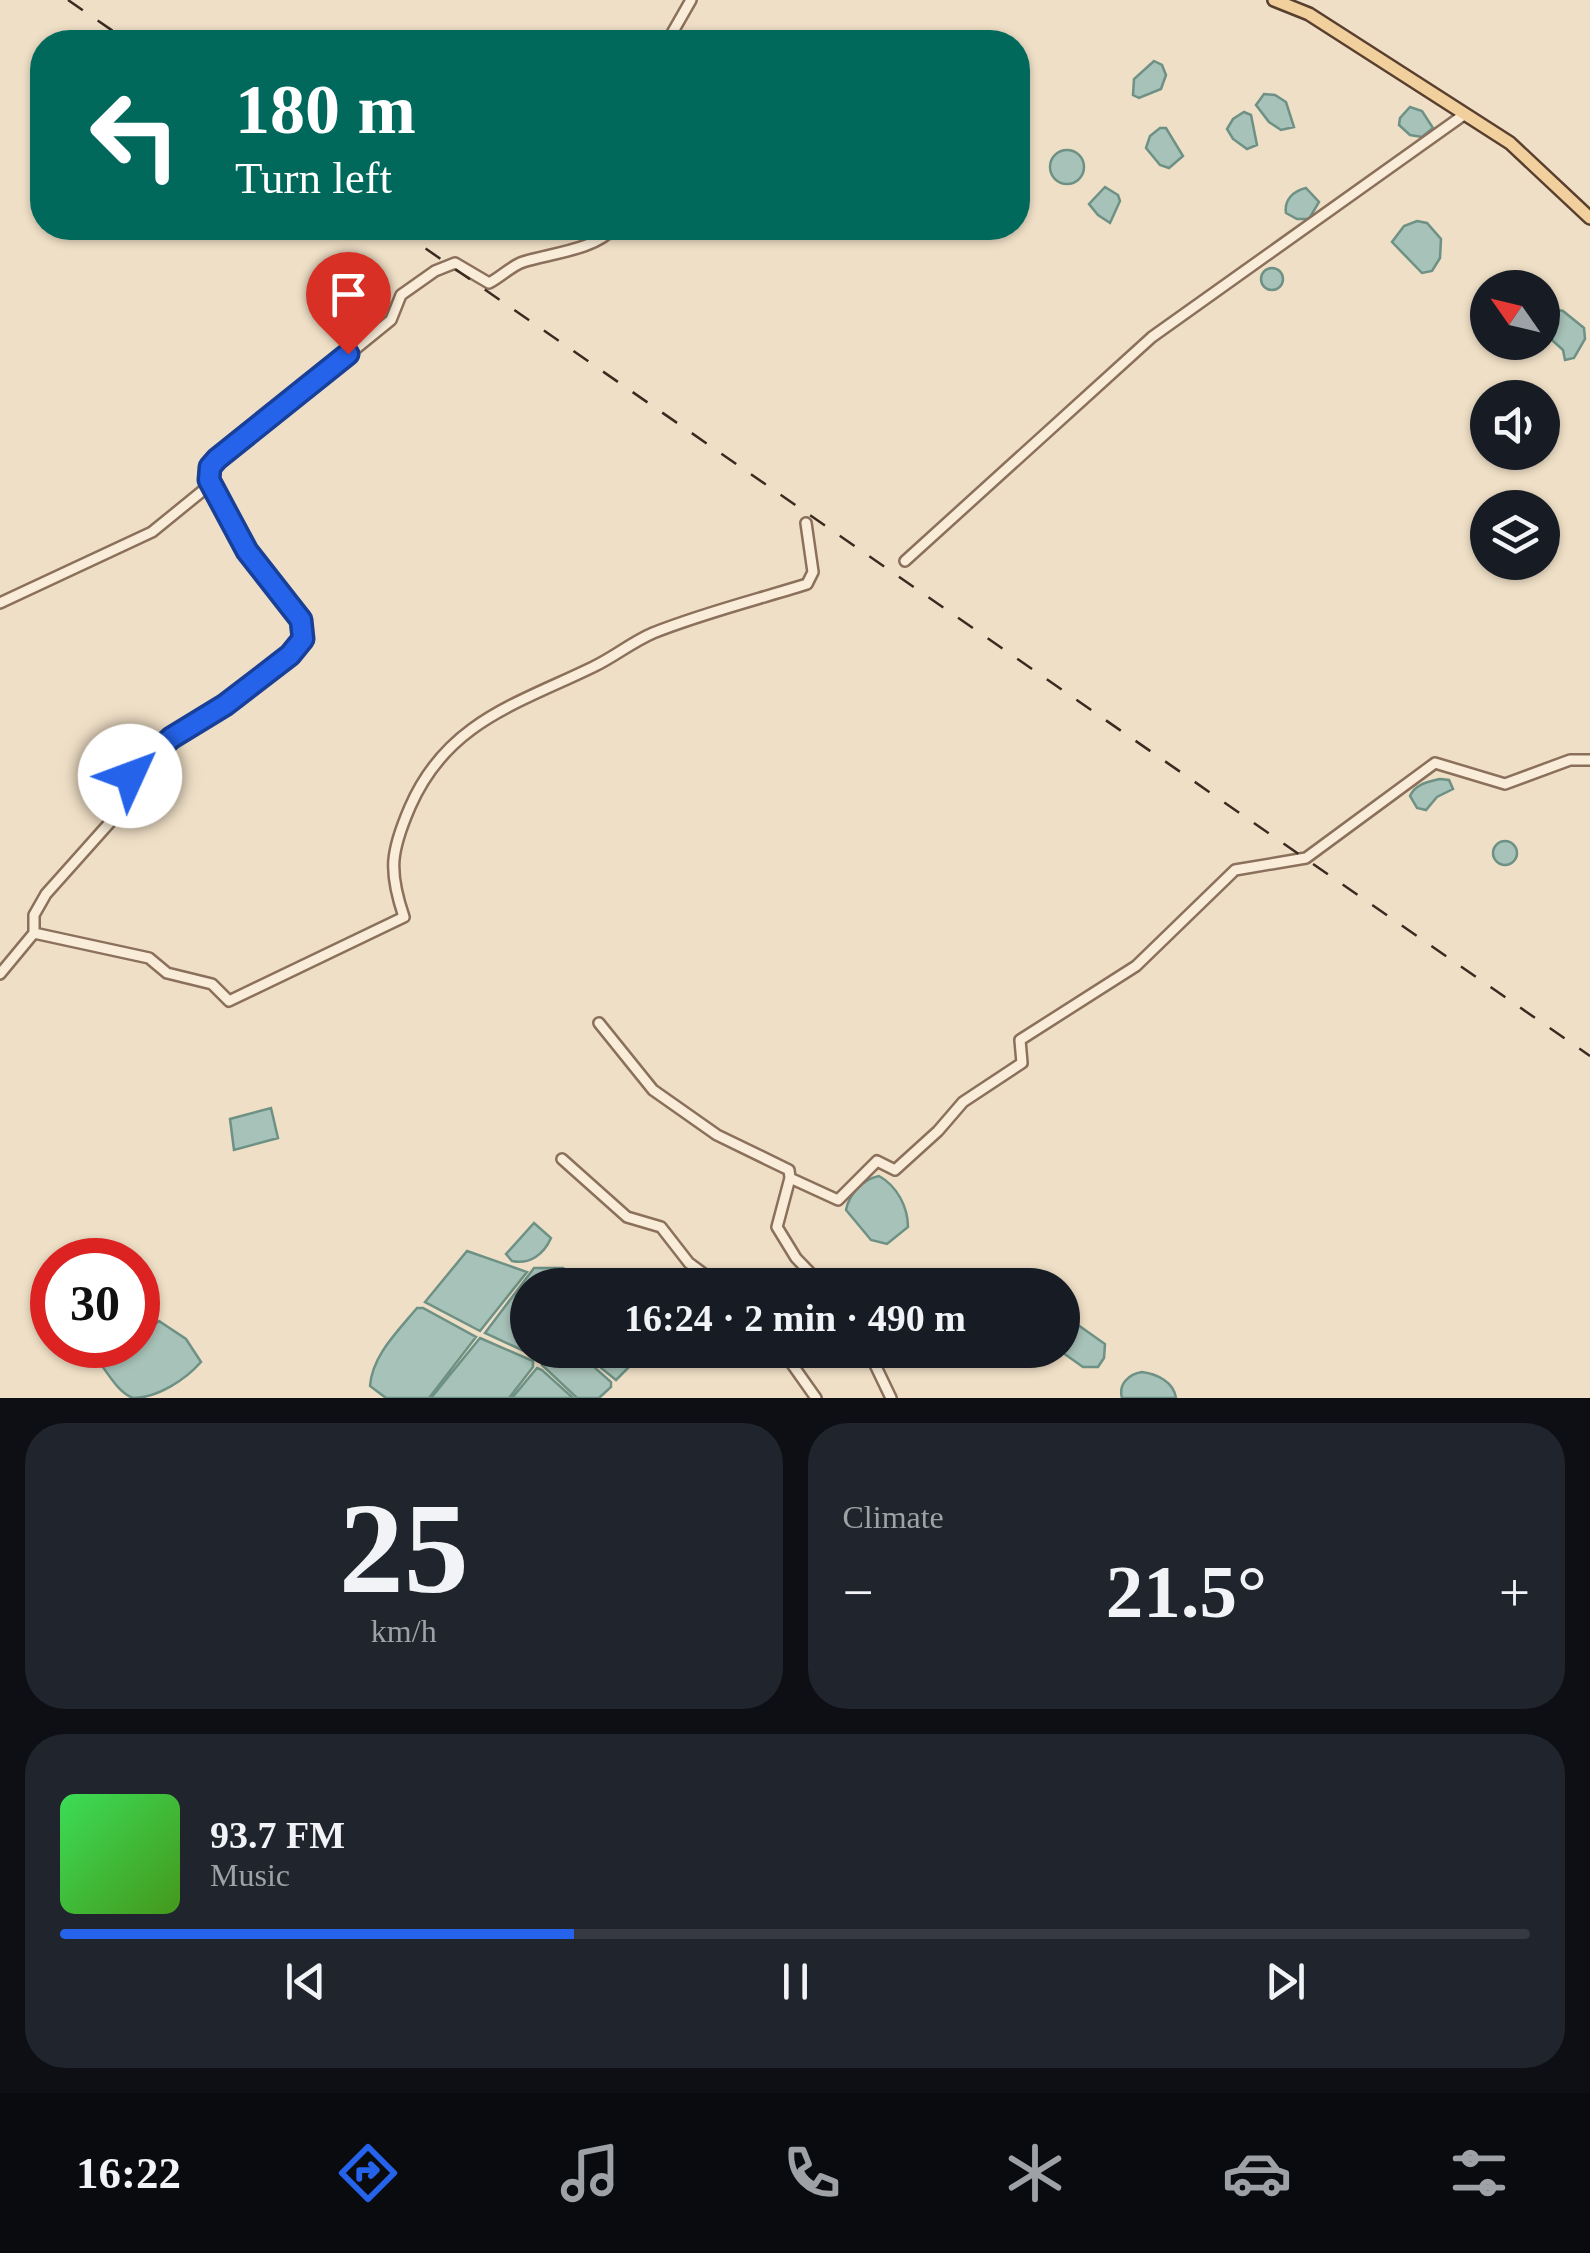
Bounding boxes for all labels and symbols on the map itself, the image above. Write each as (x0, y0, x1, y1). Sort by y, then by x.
pin (306, 252, 391, 355)
north arrow (1470, 270, 1560, 360)
position arrow (78, 724, 182, 828)
speed limit sign: 30 (30, 1238, 160, 1368)

